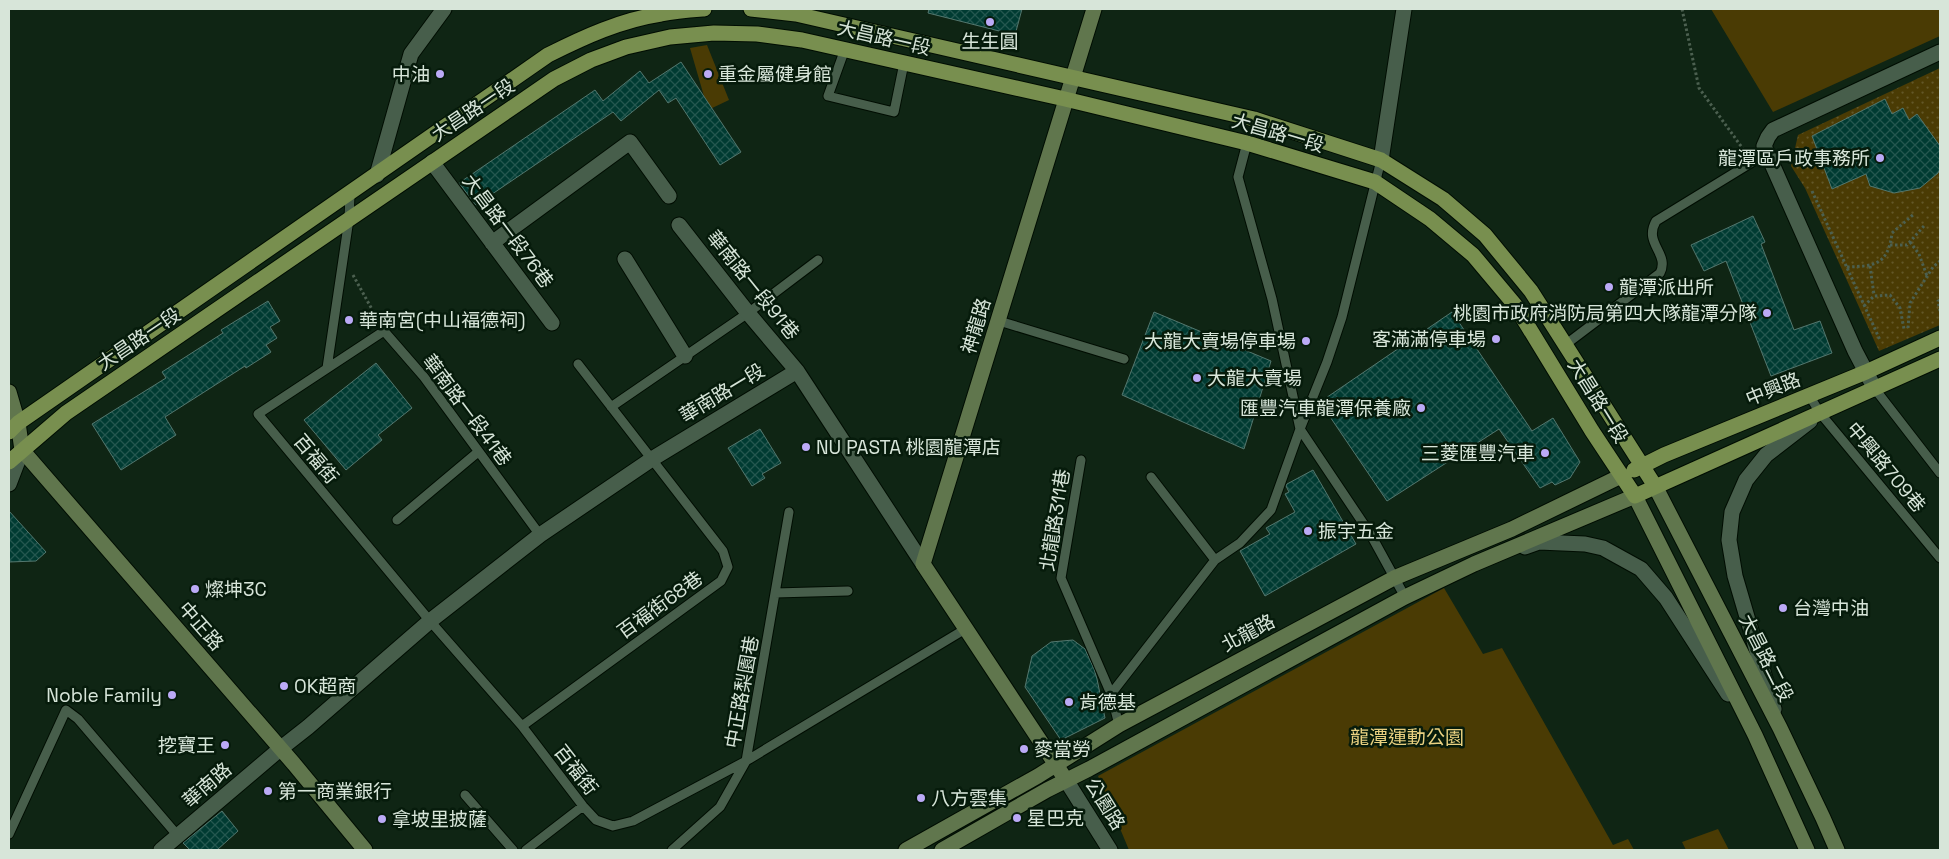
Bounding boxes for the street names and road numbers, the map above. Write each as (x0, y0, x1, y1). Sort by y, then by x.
street label: 大昌路一段 (835, 15, 933, 61)
street label: 大昌路一段 (427, 73, 519, 147)
street label: 大昌路一段 (1229, 108, 1327, 158)
street label: 大昌路一段76巷 (457, 169, 559, 293)
street label: 華南路一段91巷 (701, 225, 805, 345)
street label: 神龍路 (956, 295, 996, 357)
street label: 大昌路一段 (93, 302, 185, 376)
street label: 華南路一段41巷 (417, 349, 517, 471)
street label: 大昌路一段 (1562, 354, 1634, 448)
street label: 華南路一段 (675, 358, 769, 428)
street label: 中興路 (1742, 367, 1804, 411)
street label: 中興路709巷 (1841, 417, 1931, 517)
street label: 百福街 (288, 429, 344, 489)
street label: 北龍路311巷 (1035, 467, 1075, 573)
street label: 百福街68巷 (612, 566, 708, 644)
street label: 中正路 (173, 596, 229, 656)
street label: 北龍路 (1217, 609, 1279, 657)
street label: 大昌路二段 (1733, 610, 1799, 706)
street label: 中正路梨園巷 (720, 634, 764, 750)
street label: 百福街 (549, 740, 603, 800)
street label: 華南路 (177, 757, 237, 813)
street label: 公園路 (1079, 773, 1131, 835)

